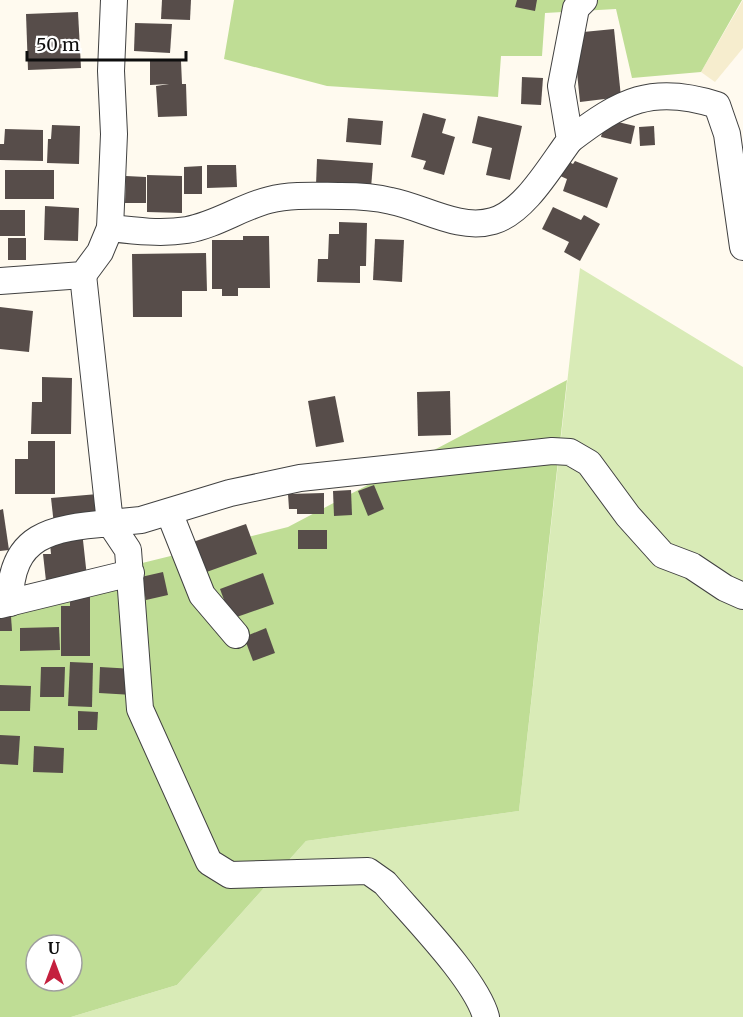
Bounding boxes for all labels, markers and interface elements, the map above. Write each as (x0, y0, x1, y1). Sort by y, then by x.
scale bar (27, 24, 186, 62)
text: 50 m (36, 33, 80, 56)
north arrow (24, 933, 84, 993)
text: U (48, 938, 60, 958)

